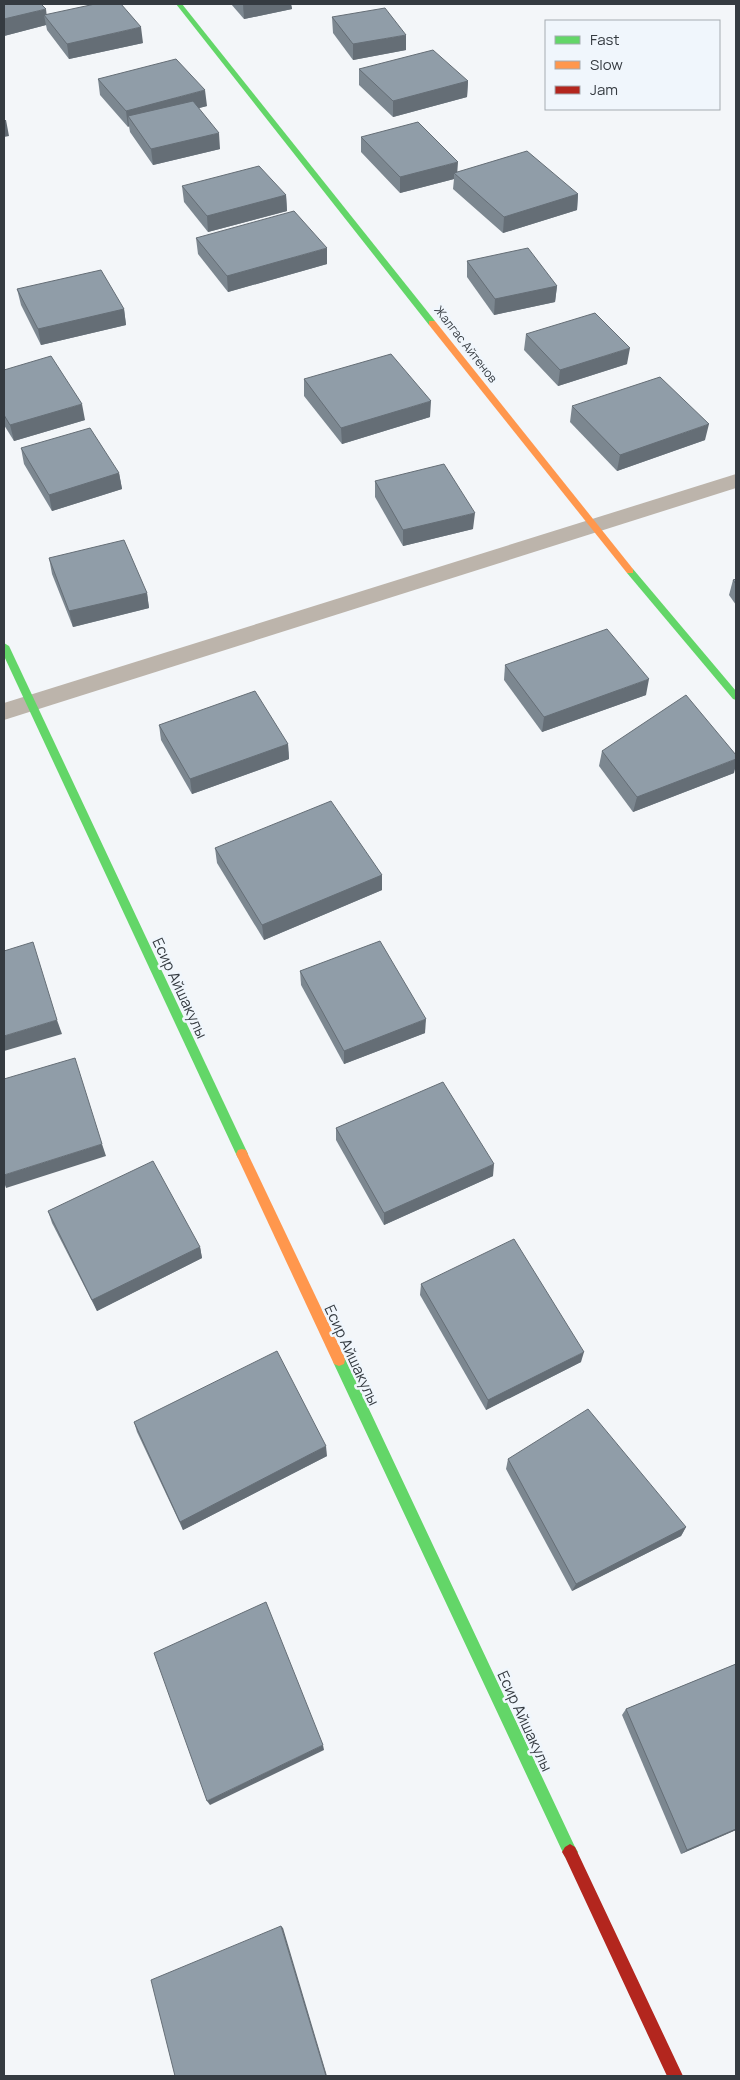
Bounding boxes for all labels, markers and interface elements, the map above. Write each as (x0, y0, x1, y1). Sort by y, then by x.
legend (545, 20, 720, 110)
text: Fast (590, 29, 619, 50)
text: Slow (590, 54, 623, 75)
text: Jam (590, 79, 618, 100)
street label: Жалгас Айтенов (431, 302, 502, 386)
street label: Есир Айшакулы (148, 934, 212, 1042)
street label: Есир Айшакулы (320, 1301, 384, 1409)
street label: Есир Айшакулы (493, 1667, 557, 1775)

